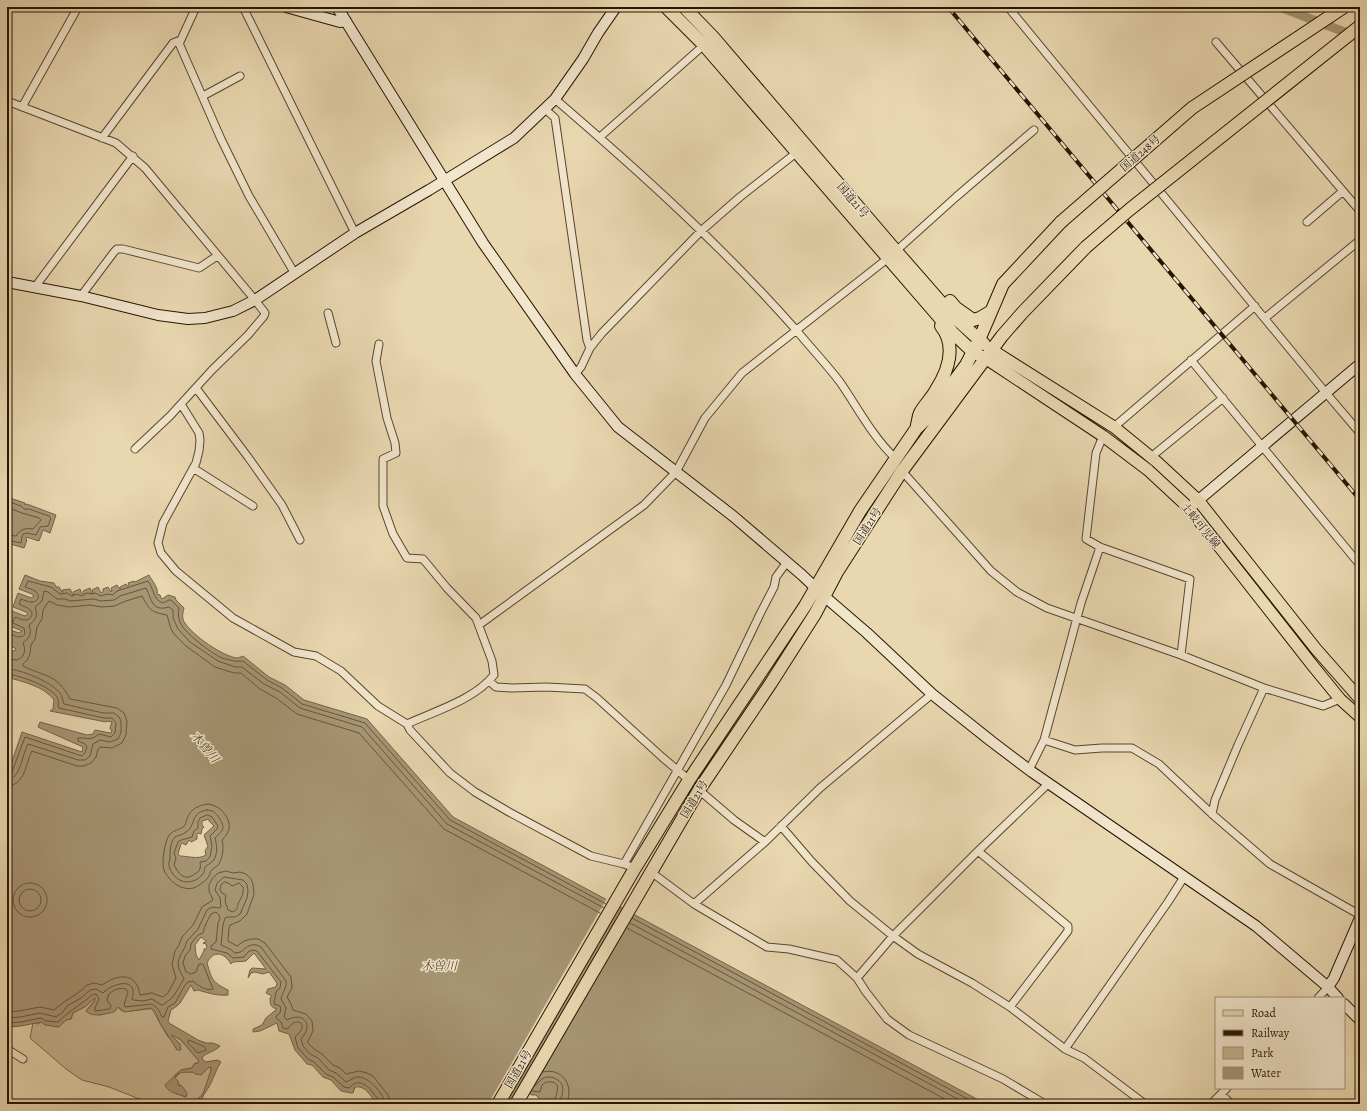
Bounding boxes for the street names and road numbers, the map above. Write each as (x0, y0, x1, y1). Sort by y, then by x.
street label: 国道248号 (1117, 132, 1164, 175)
street label: 国道21号 (833, 179, 872, 221)
street label: 土岐可児線 (1177, 499, 1224, 551)
street label: 国道21号 (850, 505, 885, 548)
street label: 国道21号 (677, 777, 712, 821)
street label: 国道21号 (501, 1047, 535, 1091)

